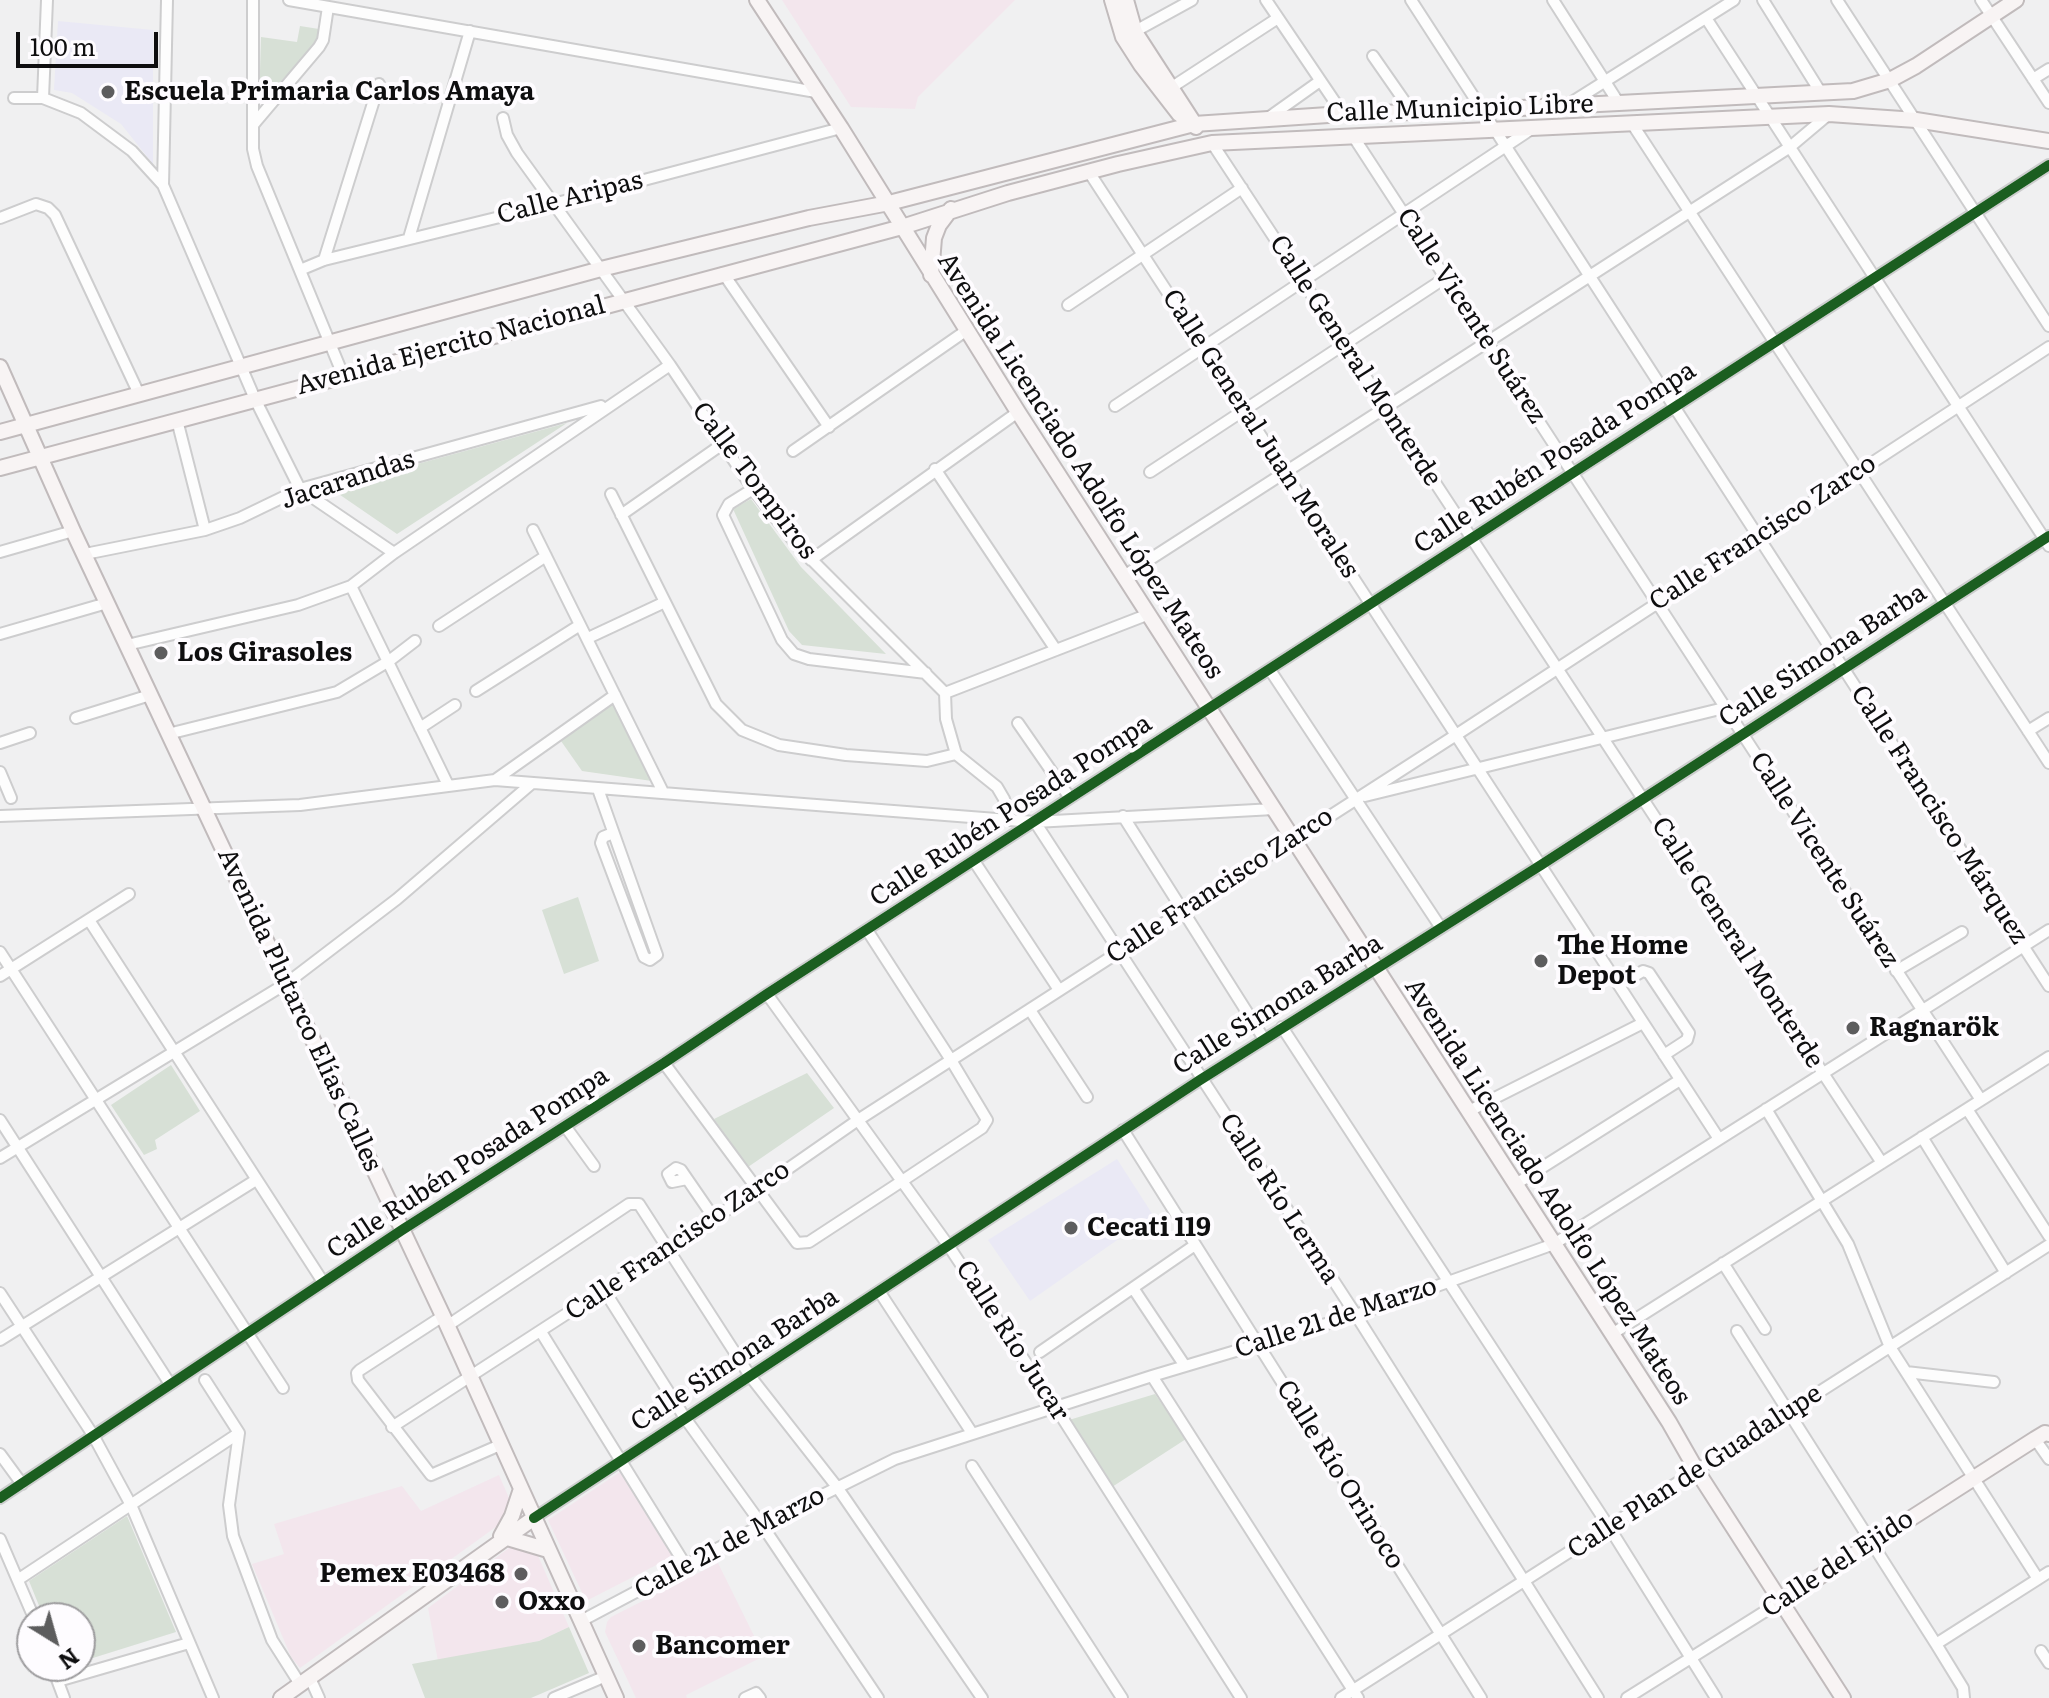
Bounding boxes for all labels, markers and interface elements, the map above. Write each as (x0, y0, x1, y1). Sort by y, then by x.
scale bar (20, 16, 162, 66)
text: 100 m (30, 28, 96, 63)
place label: Escuela Primaria Carlos Amaya (124, 76, 535, 108)
marker: Escuela Primaria Carlos Amaya (99, 83, 117, 101)
street label: Calle Municipio Libre (1326, 89, 1594, 129)
street label: Calle Aripas (494, 165, 646, 231)
street label: Calle Vicente Suárez (1390, 202, 1552, 430)
street label: Calle General Monterde (1262, 230, 1448, 492)
street label: Avenida Licenciado Adolfo López Mateos (930, 247, 1230, 685)
street label: Calle General Juan Morales (1155, 284, 1365, 584)
street label: Avenida Ejercito Nacional (293, 290, 609, 402)
street label: Calle Rubén Posada Pompa (1408, 355, 1702, 561)
street label: Calle Tompiros (685, 396, 823, 566)
street label: Jacarandas (277, 444, 419, 516)
street label: Calle Francisco Zarco (1644, 448, 1882, 618)
street label: Calle Simona Barba (1713, 577, 1933, 735)
place label: Los Girasoles (177, 637, 352, 669)
marker: Los Girasoles (152, 644, 170, 662)
street label: Calle Francisco Márquez (1844, 680, 2034, 950)
street label: Calle Rubén Posada Pompa (864, 708, 1158, 914)
street label: Calle Vicente Suárez (1743, 746, 1905, 974)
street label: Calle Francisco Zarco (1101, 801, 1339, 971)
street label: Calle General Monterde (1644, 812, 1830, 1074)
street label: Avenida Plutarco Elías Calles (210, 843, 388, 1177)
street label: Calle Simona Barba (1168, 928, 1388, 1082)
place label: The Home Depot (1557, 930, 1688, 992)
marker: The Home Depot (1532, 952, 1550, 970)
street label: Avenida Licenciado Adolfo López Mateos (1397, 973, 1697, 1411)
place label: Ragnarök (1869, 1012, 1999, 1044)
marker: Ragnarök (1844, 1019, 1862, 1037)
street label: Calle Rubén Posada Pompa (321, 1060, 615, 1266)
street label: Calle Río Lerma (1212, 1108, 1346, 1290)
street label: Calle Francisco Zarco (560, 1154, 796, 1328)
place label: Cecati 119 (1087, 1212, 1211, 1244)
marker: Cecati 119 (1062, 1219, 1080, 1237)
street label: Calle Río Jucar (949, 1255, 1075, 1427)
street label: Calle 21 de Marzo (1231, 1271, 1441, 1365)
street label: Calle Simona Barba (625, 1281, 845, 1439)
street label: Calle Río Orinoco (1269, 1375, 1411, 1575)
street label: Calle Plan de Guadalupe (1562, 1378, 1828, 1566)
street label: Calle 21 de Marzo (630, 1480, 830, 1606)
street label: Calle del Ejido (1756, 1503, 1920, 1625)
place label: Pemex E03468 (319, 1558, 505, 1590)
marker: Pemex E03468 (512, 1565, 530, 1583)
place label: Oxxo (518, 1586, 585, 1618)
marker: Oxxo (493, 1593, 511, 1611)
north arrow (16, 1602, 96, 1682)
place label: Bancomer (655, 1630, 790, 1662)
marker: Bancomer (630, 1637, 648, 1655)
text: N (52, 1641, 87, 1679)

